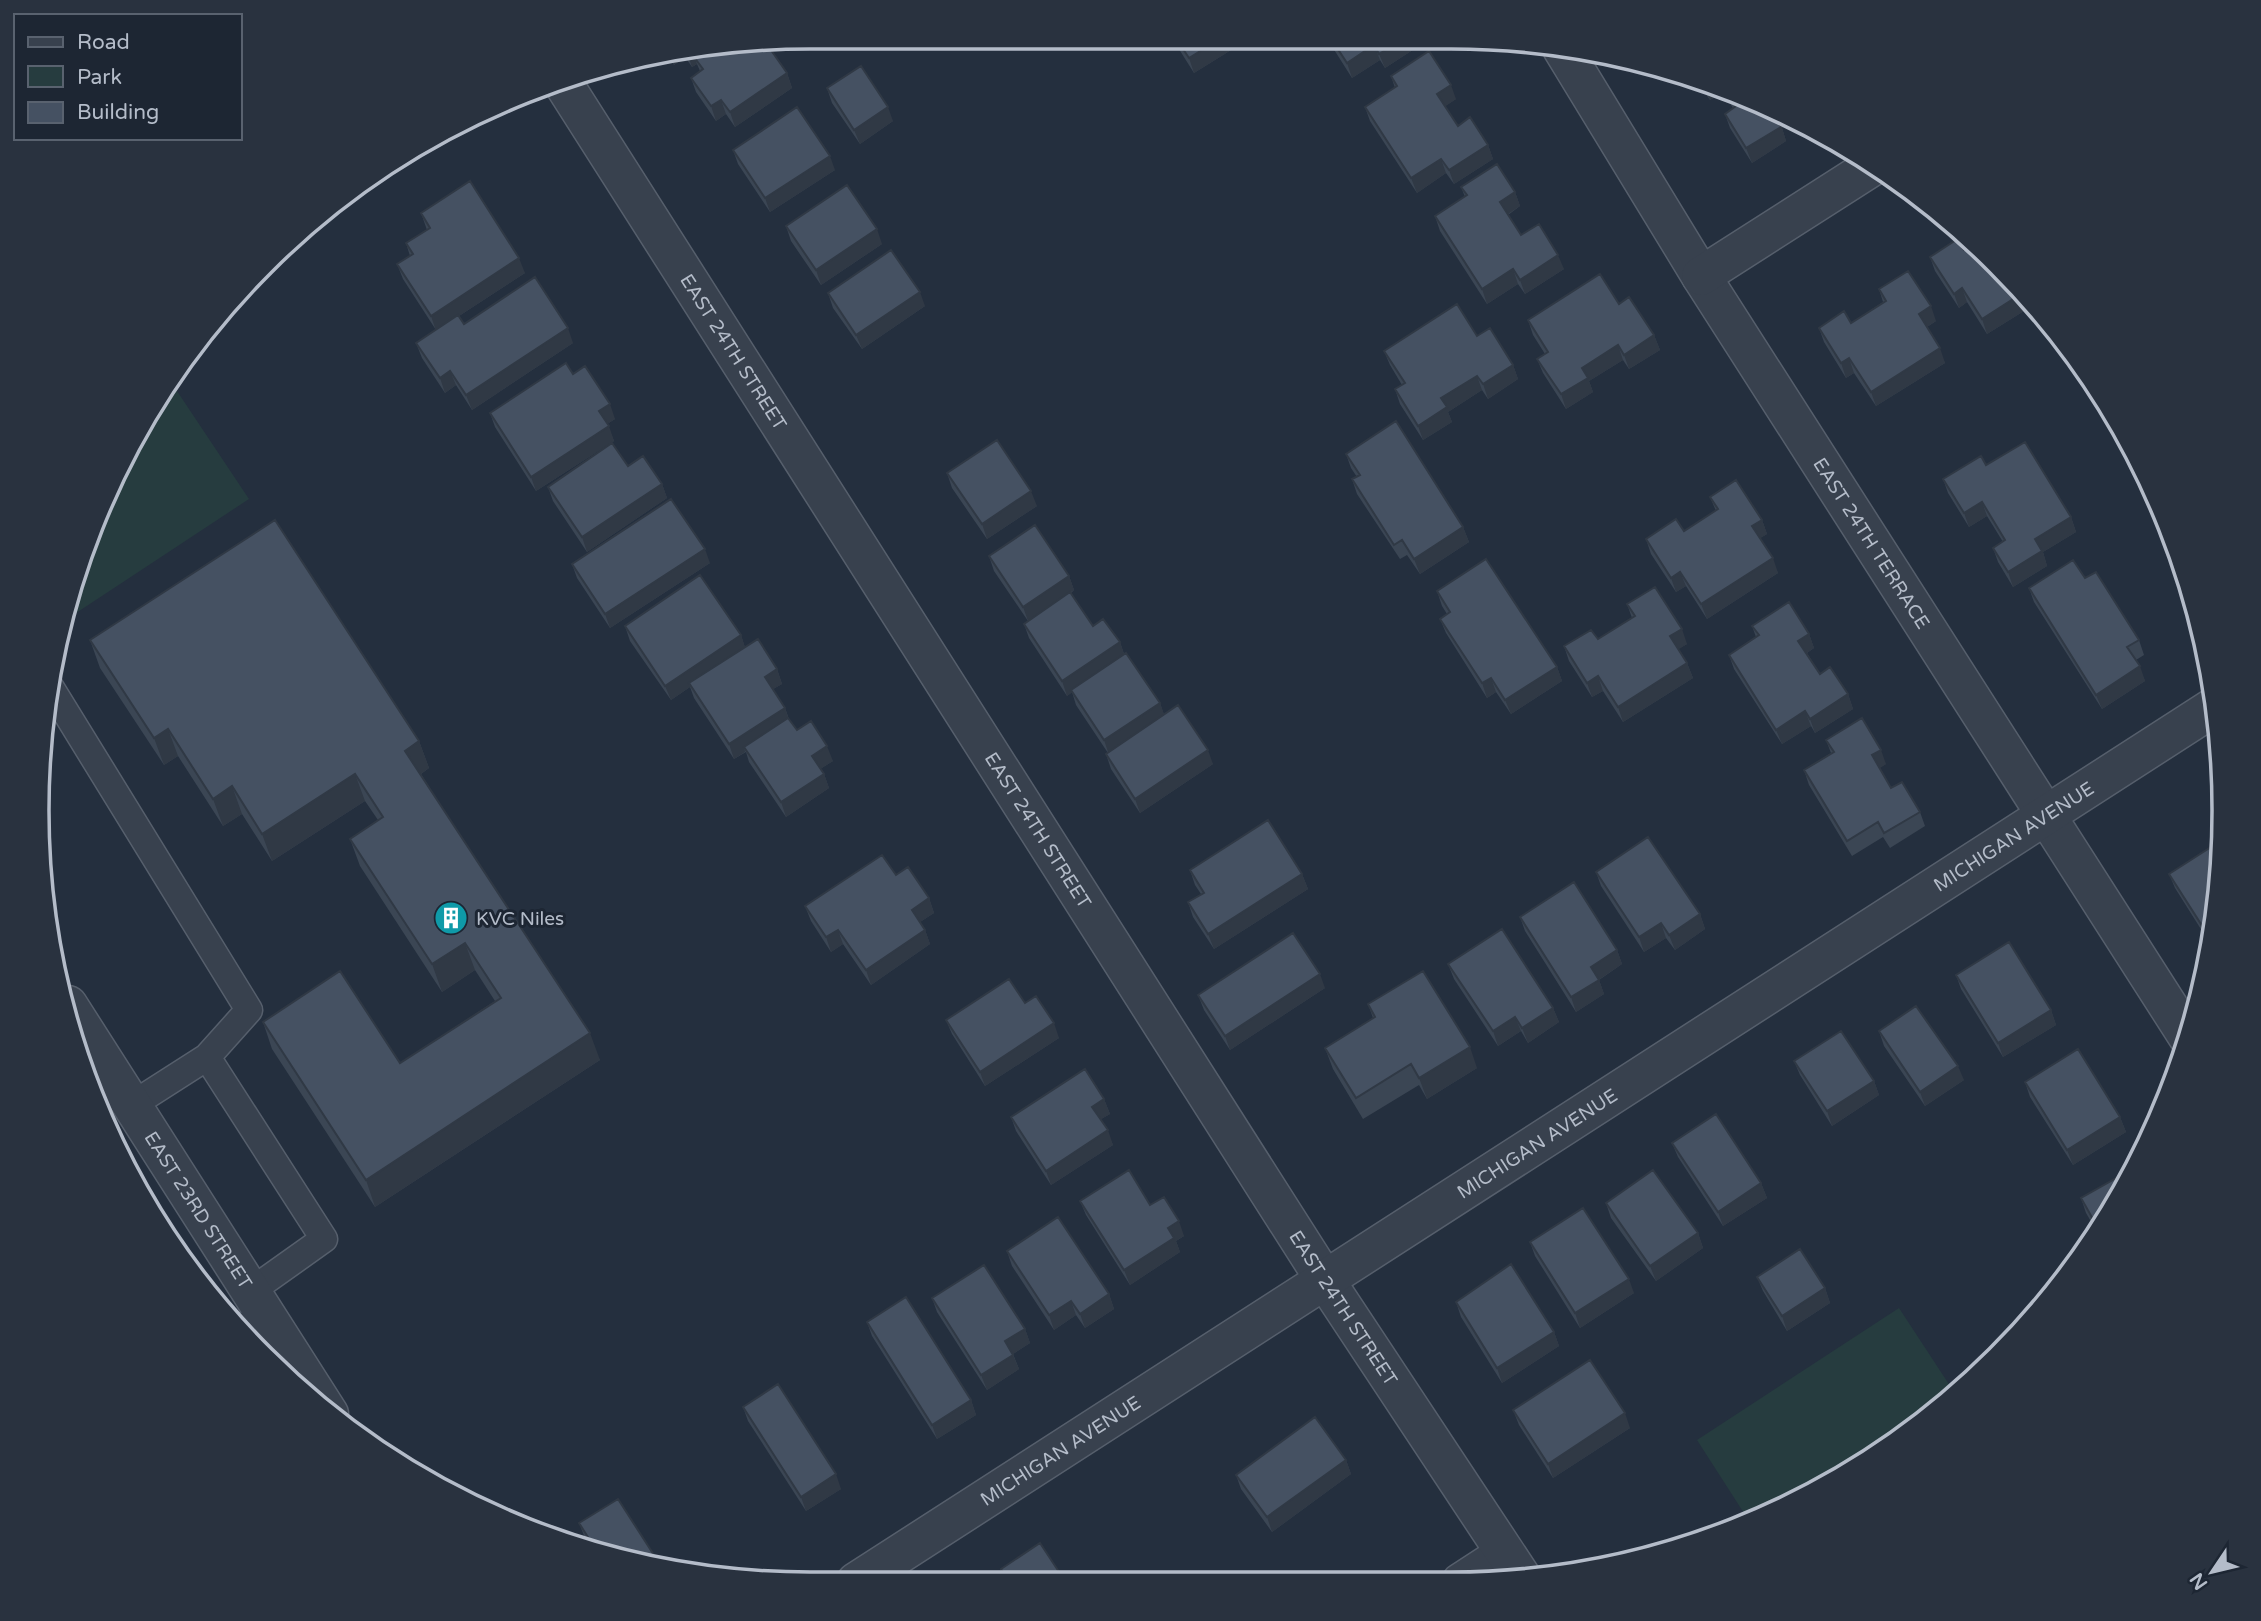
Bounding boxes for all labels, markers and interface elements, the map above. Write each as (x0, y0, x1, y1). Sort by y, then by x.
legend (14, 14, 242, 140)
text: Road (77, 30, 130, 55)
text: Park (77, 65, 122, 90)
text: Building (77, 100, 159, 125)
street label: EAST 24TH STREET (675, 270, 791, 435)
street label: EAST 24TH TERRACE (1808, 454, 1934, 633)
street label: EAST 24TH STREET (980, 748, 1096, 913)
street label: MICHIGAN AVENUE (1930, 777, 2098, 897)
building icon: KVC Niles (432, 899, 470, 937)
place label: KVC Niles (476, 908, 564, 930)
street label: MICHIGAN AVENUE (1453, 1084, 1622, 1204)
street label: EAST 23RD STREET (140, 1128, 256, 1294)
street label: EAST 24TH STREET (1284, 1227, 1402, 1390)
street label: MICHIGAN AVENUE (977, 1392, 1145, 1511)
north arrow (2177, 1537, 2247, 1607)
text: N (2186, 1569, 2212, 1594)

